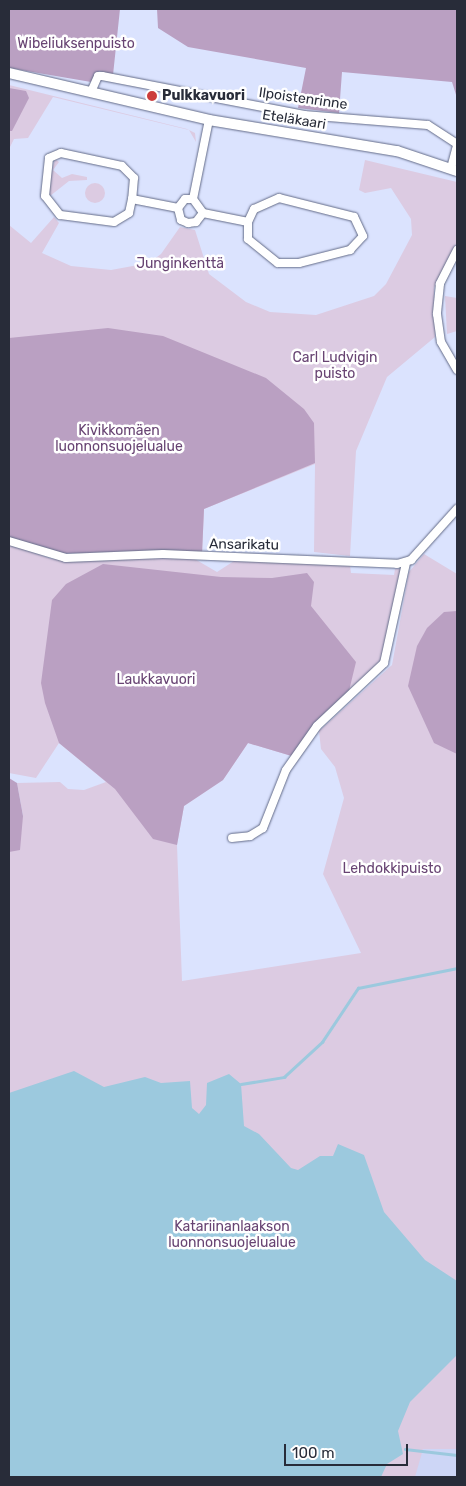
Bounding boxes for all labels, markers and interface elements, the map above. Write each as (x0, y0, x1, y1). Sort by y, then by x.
park label: Wibeliuksenpuisto (17, 36, 135, 52)
street label: Ilpoistenrinne (258, 84, 348, 114)
place label: Pulkkavuori (162, 88, 245, 104)
marker: Pulkkavuori (146, 90, 158, 102)
street label: Eteläkaari (261, 107, 327, 133)
park label: Junginkenttä (136, 256, 224, 272)
park label: Carl Ludvigin puisto (293, 350, 377, 382)
park label: Kivikkomäen luonnonsuojelualue (55, 423, 183, 456)
street label: Ansarikatu (209, 536, 279, 554)
park label: Laukkavuori (117, 672, 195, 688)
park label: Lehdokkipuisto (342, 861, 442, 877)
park label: Katariinanlaakson luonnonsuojelualue (168, 1219, 296, 1252)
scale bar (286, 1434, 410, 1466)
text: 100 m (292, 1444, 334, 1462)

